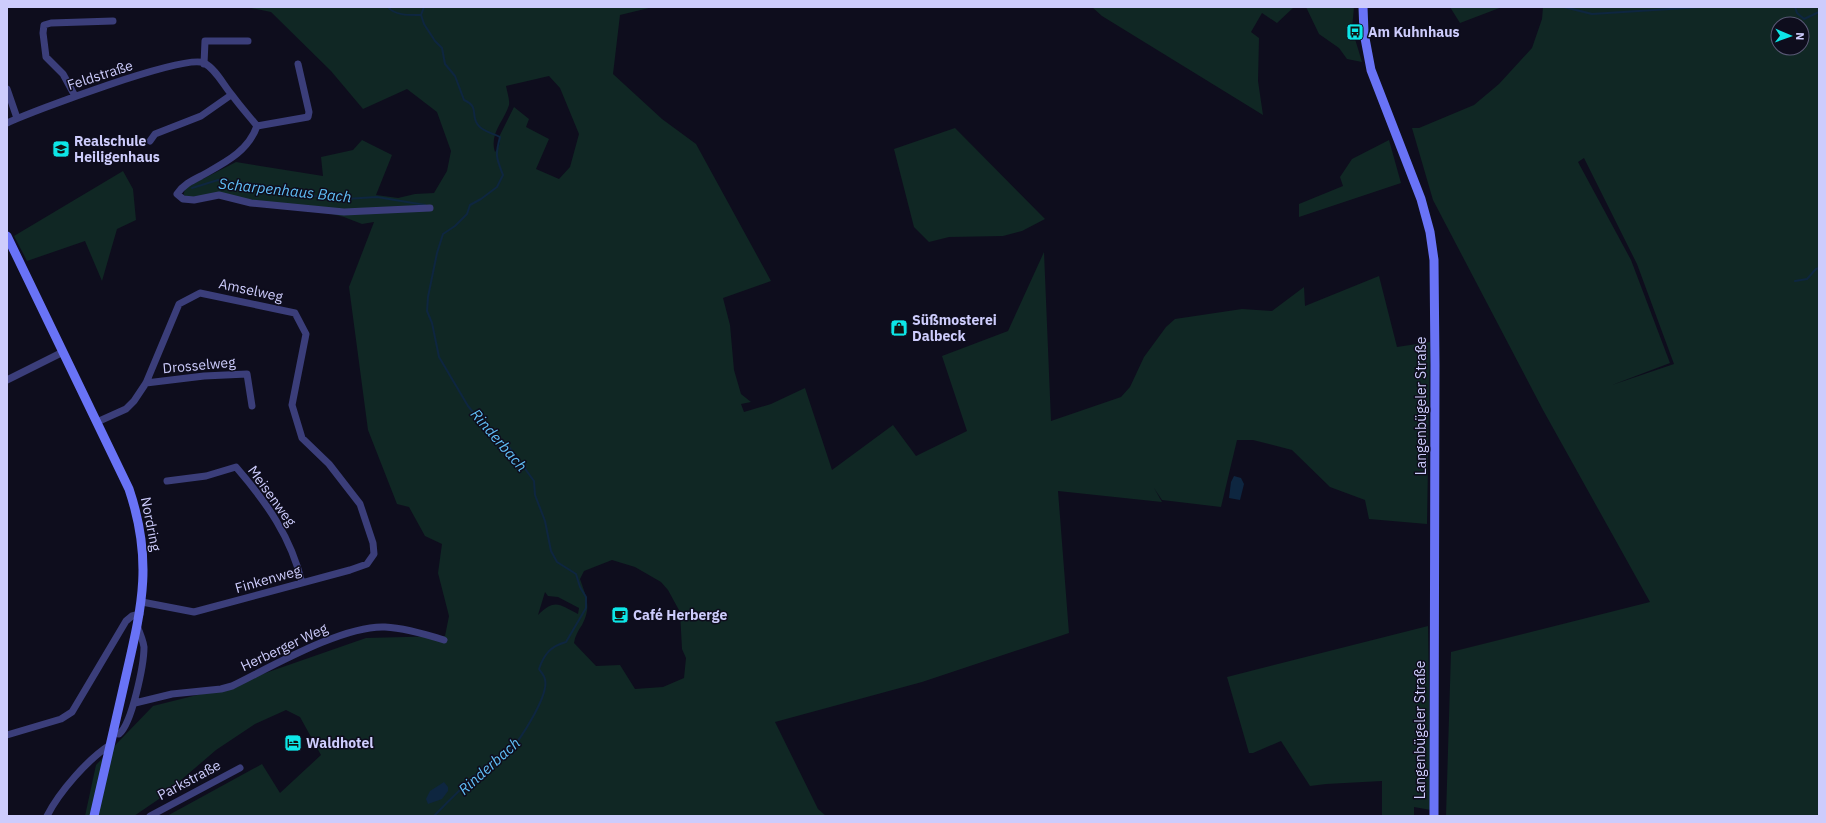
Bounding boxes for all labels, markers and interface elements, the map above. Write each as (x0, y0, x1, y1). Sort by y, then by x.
north arrow (1770, 16, 1810, 56)
bus stop icon: Am Kuhnhaus (1345, 22, 1365, 42)
place label: Am Kuhnhaus (1368, 23, 1460, 41)
text: N (1793, 32, 1807, 41)
street label: Feldstraße (65, 56, 135, 94)
place label: Realschule Heiligenhaus (74, 132, 160, 166)
school or university icon: Realschule Heiligenhaus (51, 139, 71, 159)
water label: Scharpenhaus Bach (218, 174, 352, 206)
street label: Amselweg (217, 274, 285, 306)
place label: Süßmosterei Dalbeck (912, 311, 997, 345)
shop icon: Süßmosterei Dalbeck (889, 318, 909, 338)
street label: Langenbügeler Straße (1412, 336, 1430, 475)
street label: Drosselweg (162, 353, 237, 377)
water label: Rinderbach (467, 405, 531, 475)
street label: Meisenweg (244, 462, 300, 530)
street label: Nordring (137, 495, 165, 553)
street label: Finkenweg (233, 561, 304, 597)
cafe icon: Café Herberge (610, 605, 630, 625)
place label: Café Herberge (633, 606, 727, 624)
street label: Herberger Weg (238, 619, 331, 675)
street label: Langenbügeler Straße (1411, 660, 1429, 799)
hotel icon: Waldhotel (283, 733, 303, 753)
water label: Rinderbach (454, 733, 524, 799)
place label: Waldhotel (306, 734, 374, 752)
street label: Parkstraße (154, 756, 224, 804)

